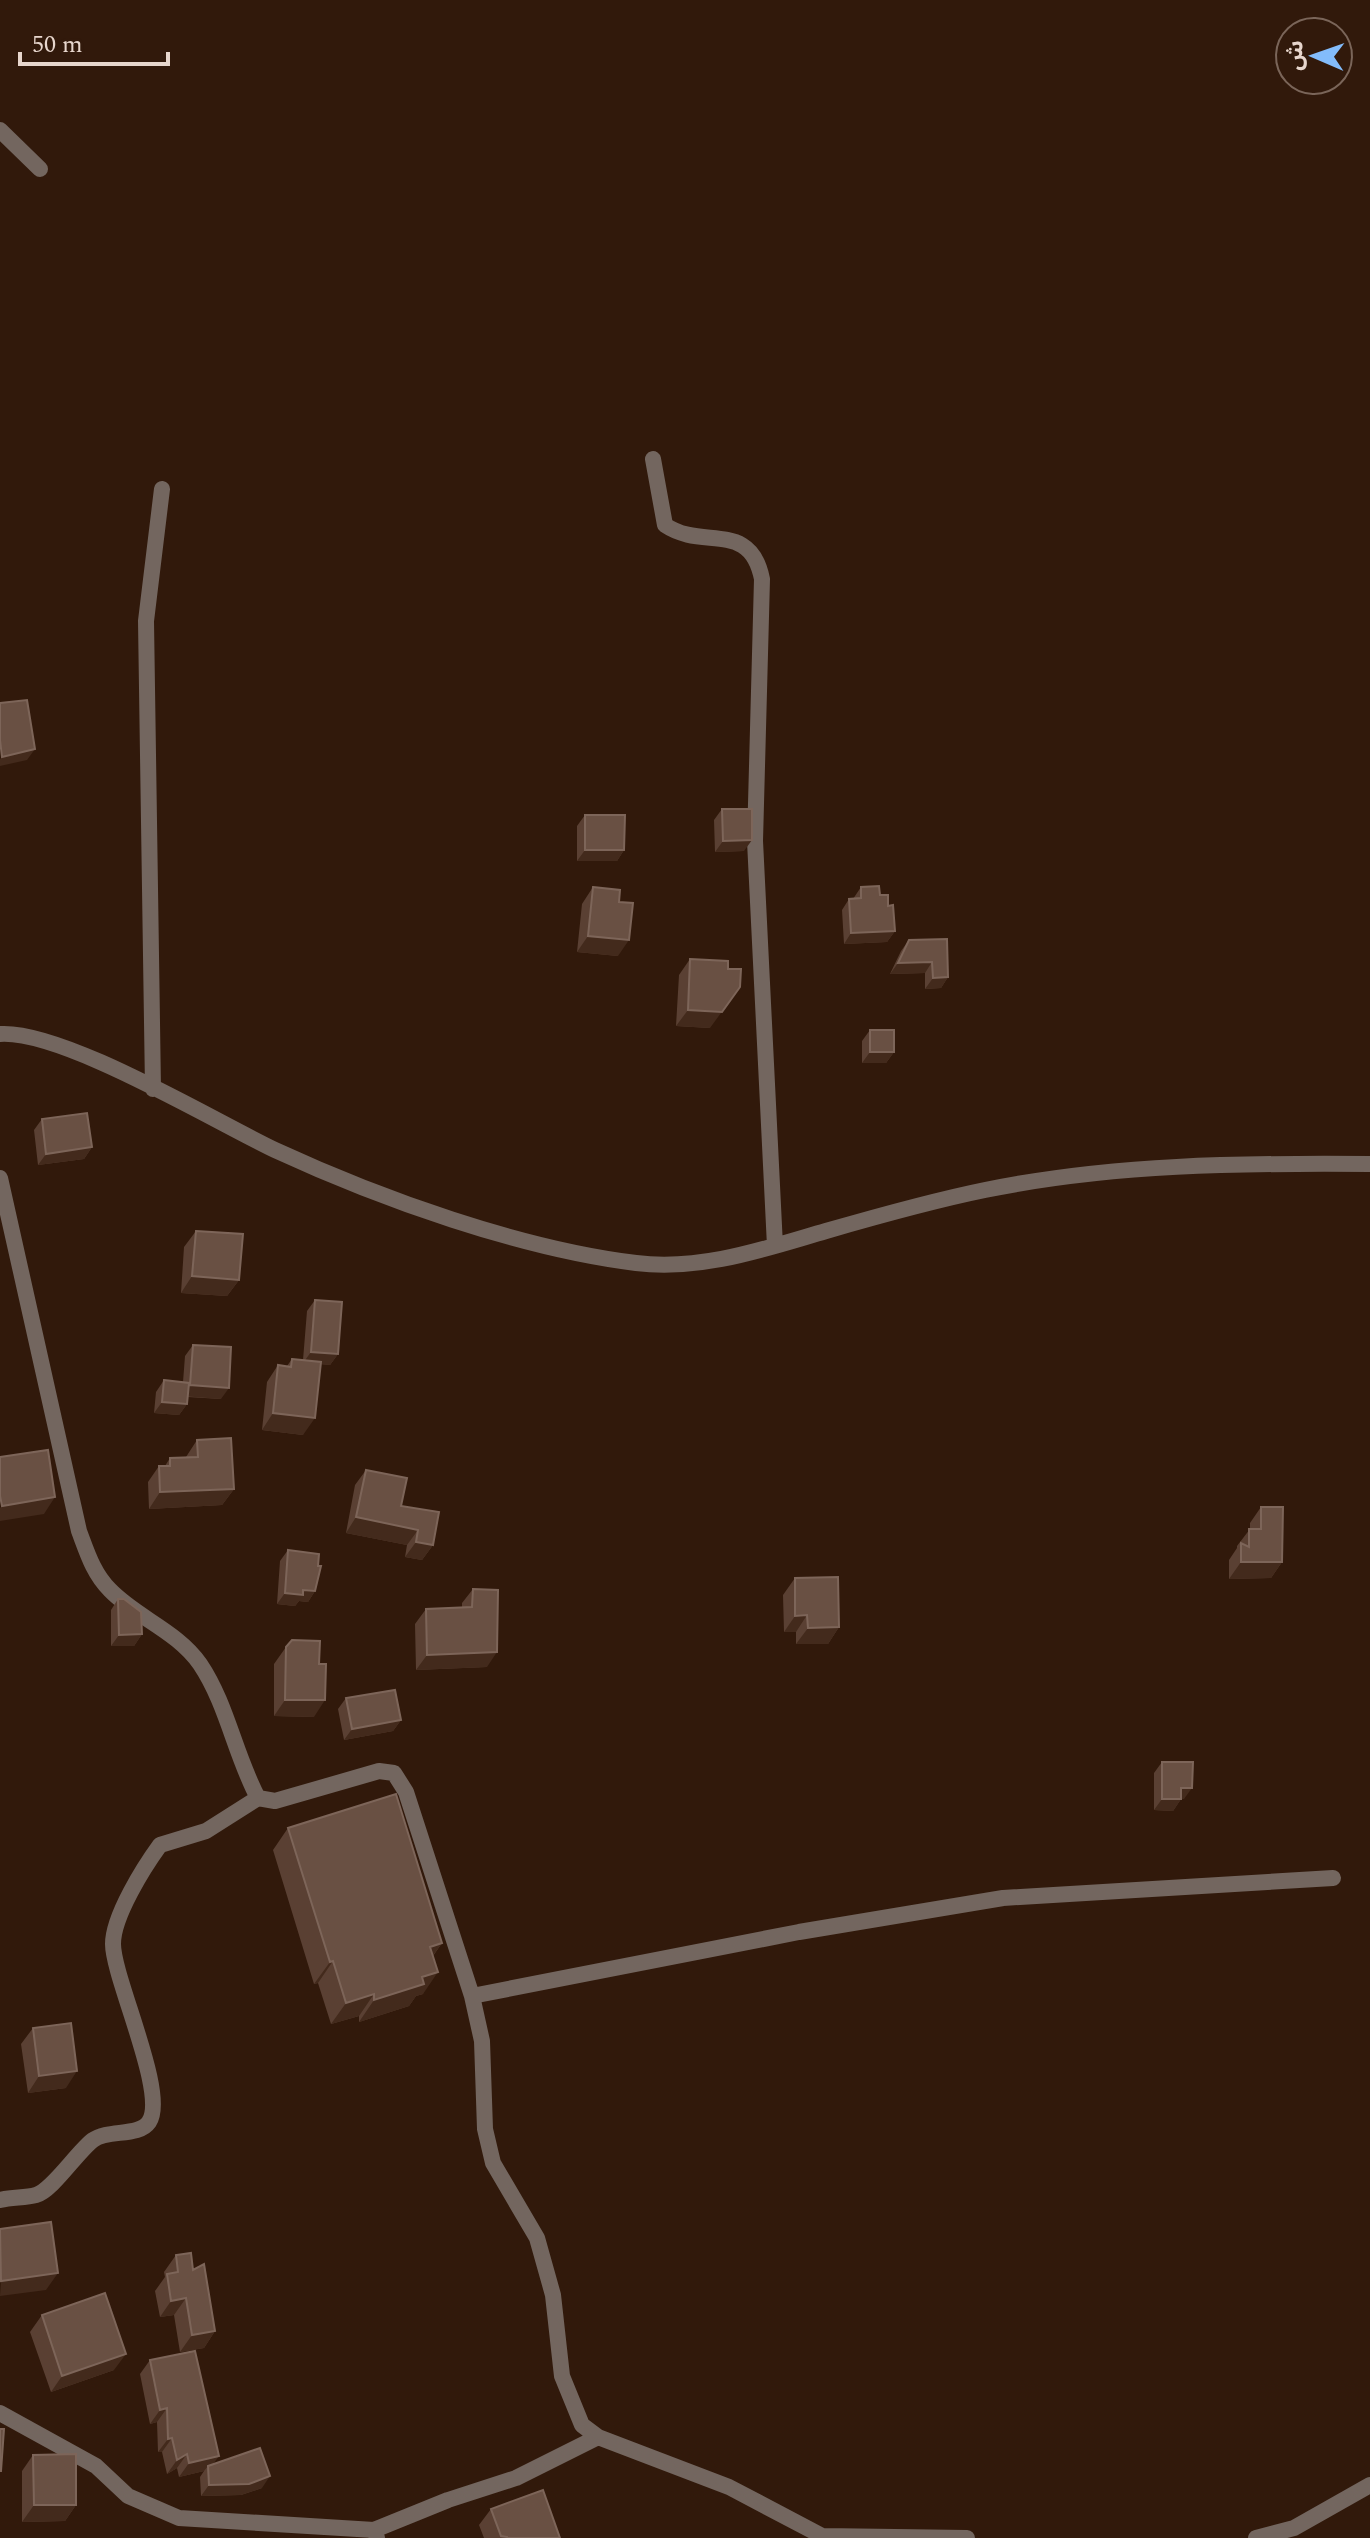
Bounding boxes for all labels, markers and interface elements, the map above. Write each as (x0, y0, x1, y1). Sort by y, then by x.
scale bar (20, 16, 168, 66)
north arrow (1274, 16, 1354, 96)
text: 50 m (32, 27, 83, 63)
text: ش (1278, 40, 1313, 71)

